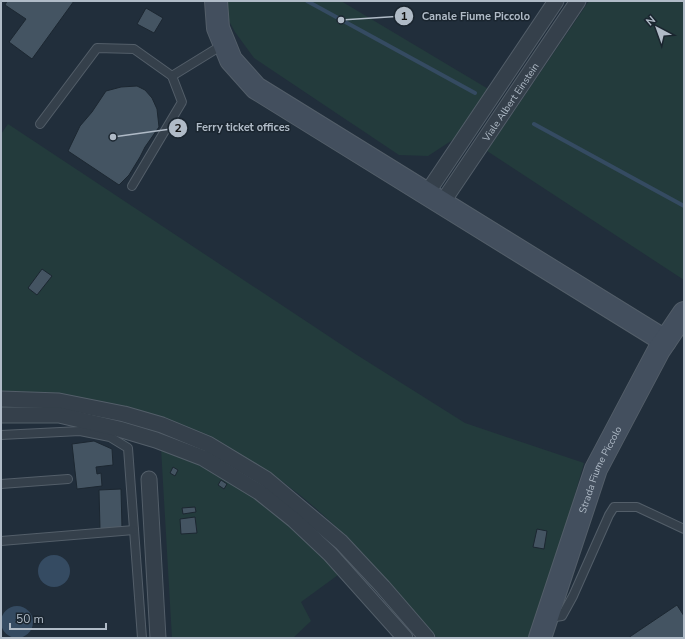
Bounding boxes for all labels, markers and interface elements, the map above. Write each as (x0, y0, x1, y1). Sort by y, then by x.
callout: Canale Fiume Piccolo (394, 4, 538, 27)
text: 1 (400, 8, 408, 24)
north arrow (637, 8, 677, 48)
text: Canale Fiume Piccolo (422, 9, 530, 24)
text: N (643, 12, 659, 29)
street label: Viale Albert Einstein (479, 60, 543, 145)
callout: Ferry ticket offices (168, 116, 298, 139)
text: 2 (174, 120, 182, 136)
text: Ferry ticket offices (196, 120, 290, 135)
street label: Strada Fiume Piccolo (576, 423, 626, 515)
scale bar (10, 605, 106, 631)
text: 50 m (16, 611, 44, 627)

